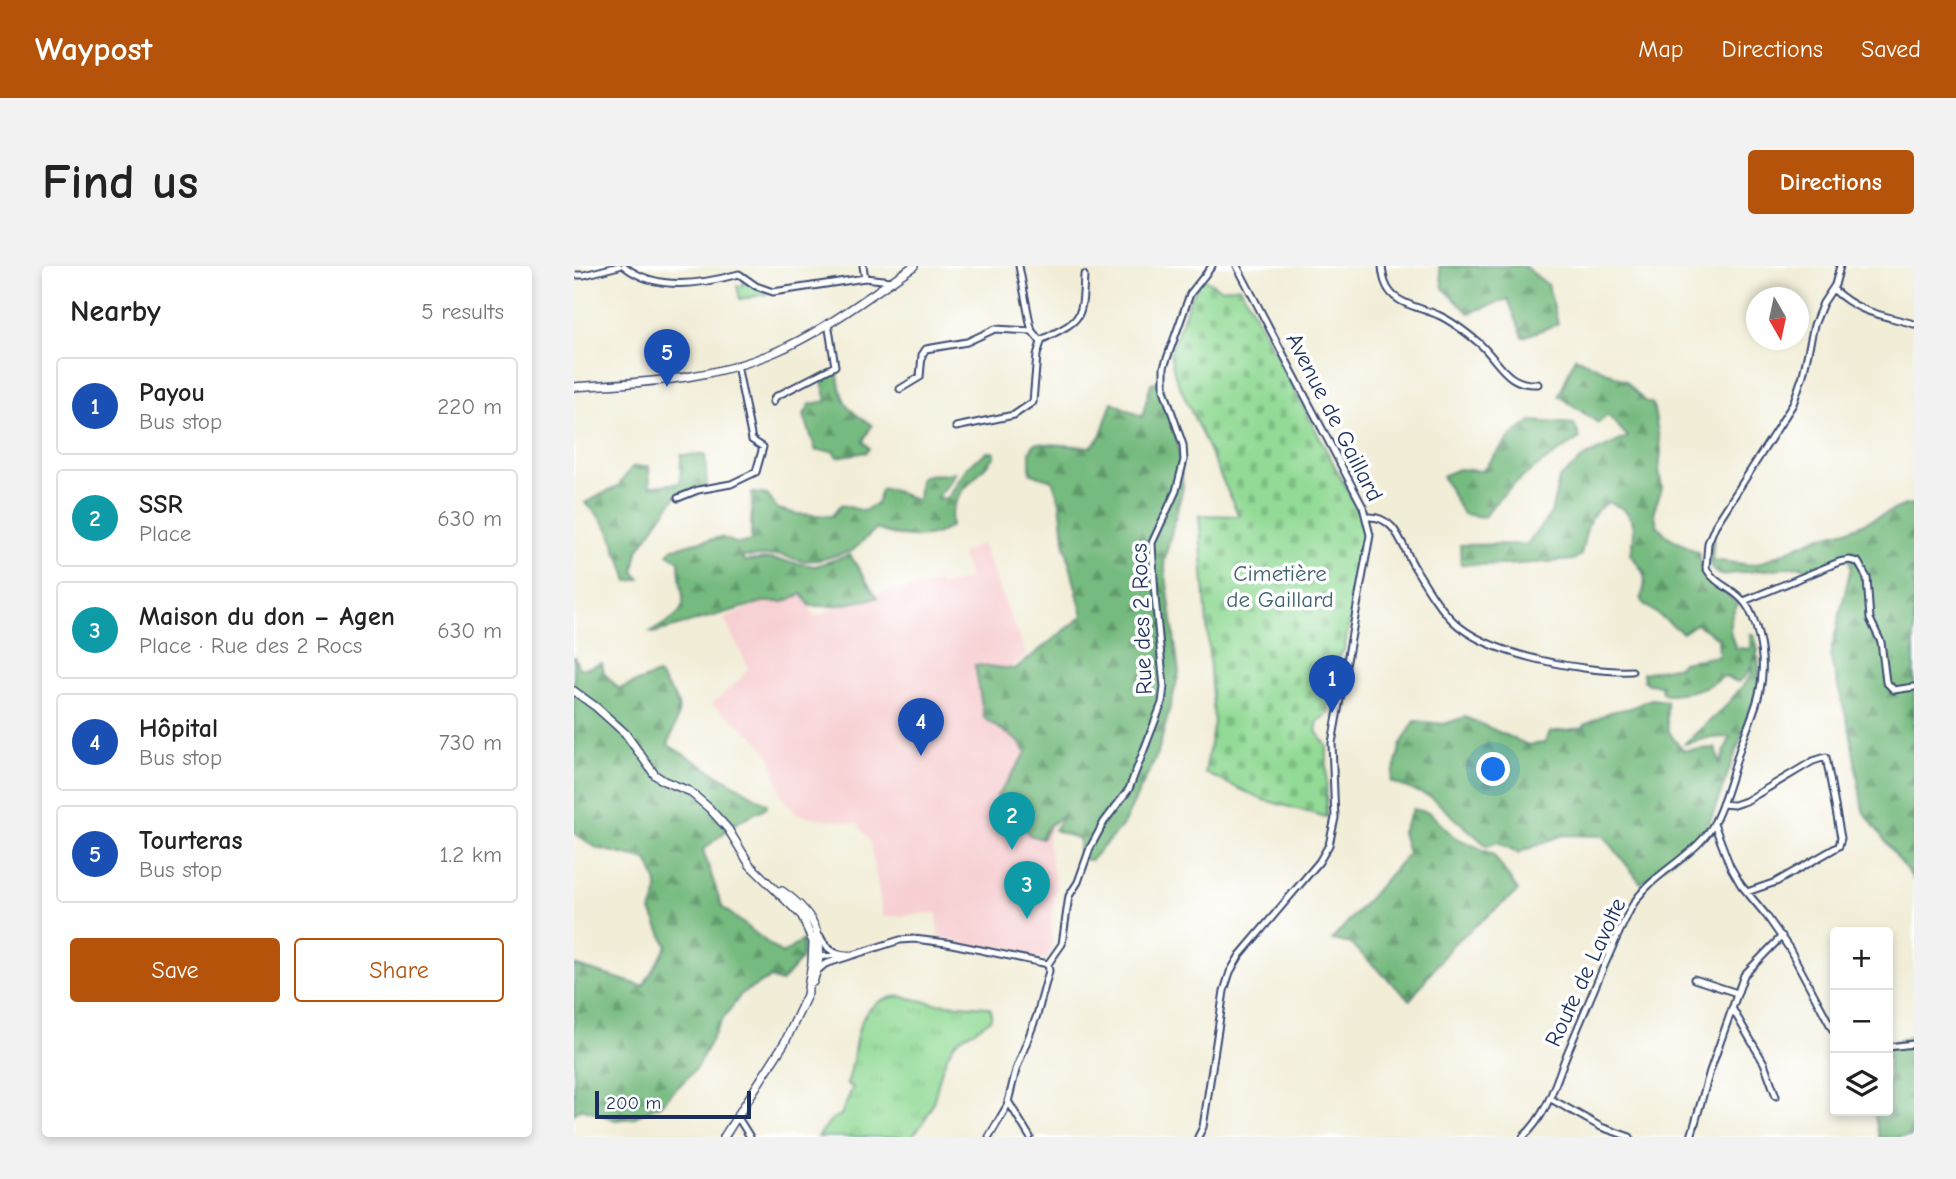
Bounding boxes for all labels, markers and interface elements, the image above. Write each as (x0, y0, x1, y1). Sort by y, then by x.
text: Waypost (35, 30, 152, 68)
text: Map (1638, 35, 1684, 63)
text: Directions (1722, 35, 1823, 63)
text: Saved (1861, 35, 1921, 63)
button: Directions (1748, 150, 1914, 214)
text: Find us (42, 154, 198, 210)
north arrow (1746, 287, 1809, 350)
text: Nearby (70, 294, 161, 329)
text: 5 results (421, 298, 504, 325)
pin: 5 (644, 329, 690, 387)
street label: Avenue de Gaillard (1280, 329, 1389, 506)
text: Payou (139, 378, 205, 408)
text: 1 (90, 393, 100, 420)
text: 220 m (437, 393, 502, 420)
text: Bus stop (139, 408, 222, 435)
text: SSR (139, 490, 183, 520)
text: 2 (89, 505, 101, 532)
text: 630 m (437, 505, 502, 532)
text: Place (139, 520, 191, 547)
street label: Rue des 2 Rocs (1125, 543, 1158, 695)
park label: Cimetière de Gaillard (1226, 560, 1334, 613)
text: Maison du don – Agen (139, 602, 395, 632)
text: 3 (89, 617, 101, 644)
text: 630 m (437, 617, 502, 644)
text: Place · Rue des 2 Rocs (139, 632, 362, 659)
pin: 1 (1309, 655, 1355, 713)
pin: 4 (898, 698, 944, 756)
text: Hôpital (139, 714, 218, 744)
text: 4 (90, 729, 100, 756)
text: 730 m (439, 729, 502, 756)
text: Bus stop (139, 744, 222, 771)
your location (1476, 752, 1510, 786)
pin: 2 (989, 792, 1035, 850)
text: Tourteras (139, 826, 243, 856)
text: 5 (89, 841, 101, 868)
text: 1.2 km (440, 841, 502, 868)
text: Bus stop (139, 856, 222, 883)
pin: 3 (1004, 861, 1050, 919)
street label: Route de Lavolte (1539, 894, 1632, 1051)
map controls (1830, 927, 1893, 1116)
button: + (1830, 927, 1893, 990)
button: Save (70, 938, 280, 1002)
button: Share (294, 938, 504, 1002)
button: − (1830, 990, 1893, 1053)
button: layers (1830, 1053, 1893, 1116)
scale bar (595, 1088, 751, 1120)
text: 200 m (606, 1092, 661, 1114)

